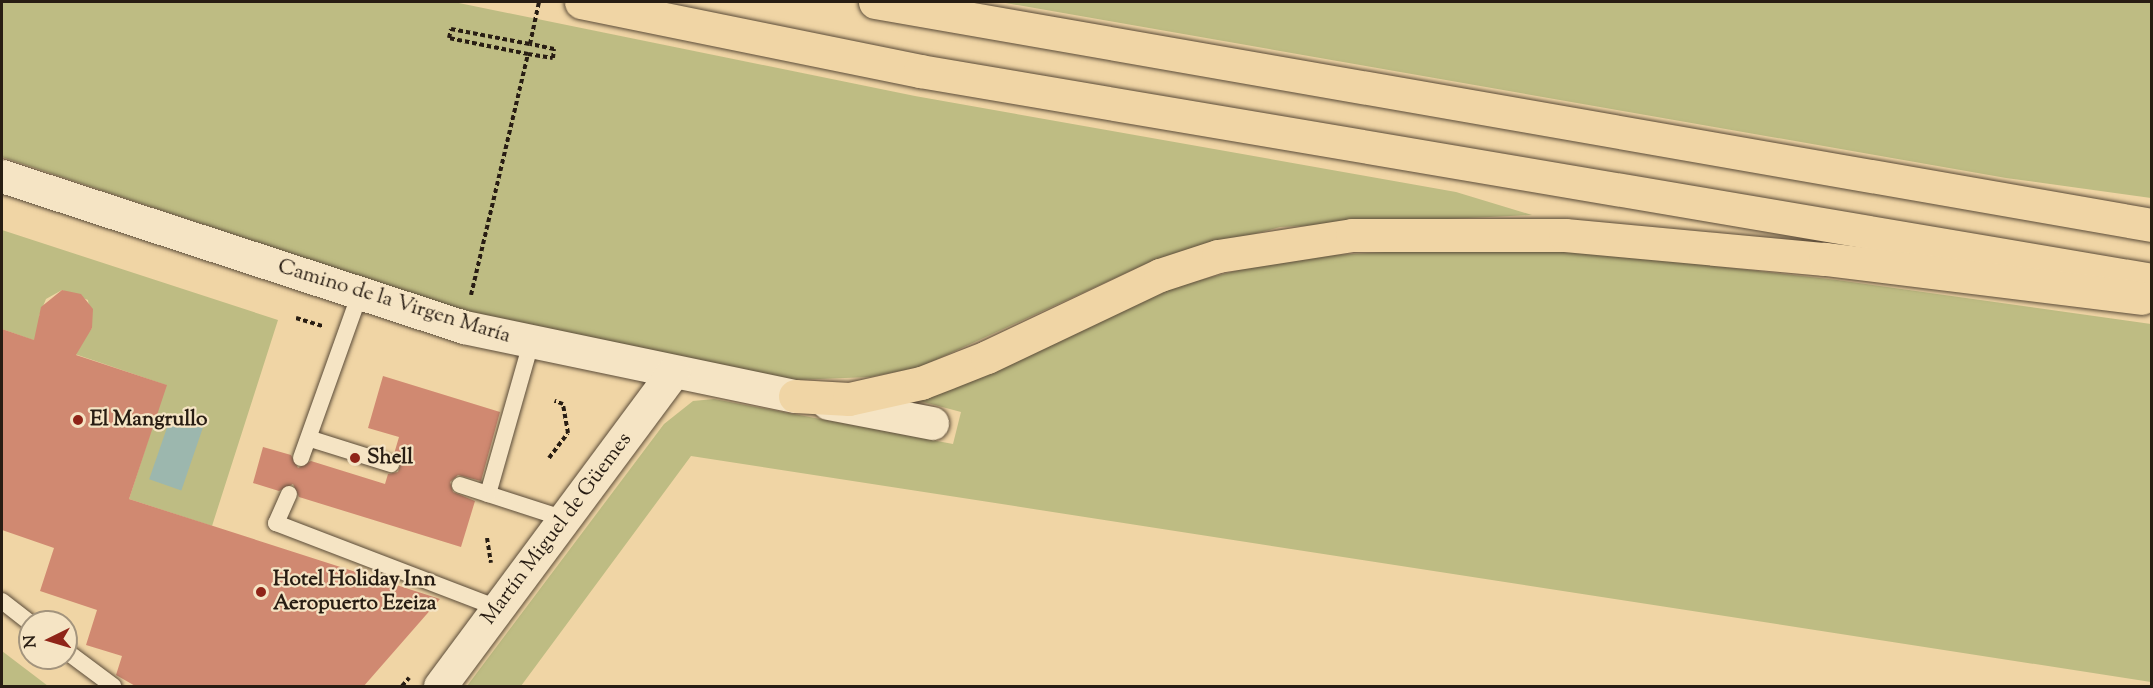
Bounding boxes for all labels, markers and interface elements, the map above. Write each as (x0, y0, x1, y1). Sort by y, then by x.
street label: Camino de la Virgen María (275, 255, 513, 349)
place label: El Mangrullo (90, 407, 207, 433)
marker: El Mangrullo (71, 413, 85, 427)
street label: Martín Miguel de Güemes (476, 428, 638, 630)
place label: Shell (367, 445, 413, 471)
marker: Shell (348, 451, 362, 465)
place label: Hotel Holiday Inn Aeropuerto Ezeiza (273, 567, 437, 617)
marker: Hotel Holiday Inn Aeropuerto Ezeiza (254, 585, 268, 599)
north arrow (18, 610, 78, 670)
text: N (20, 634, 44, 649)

